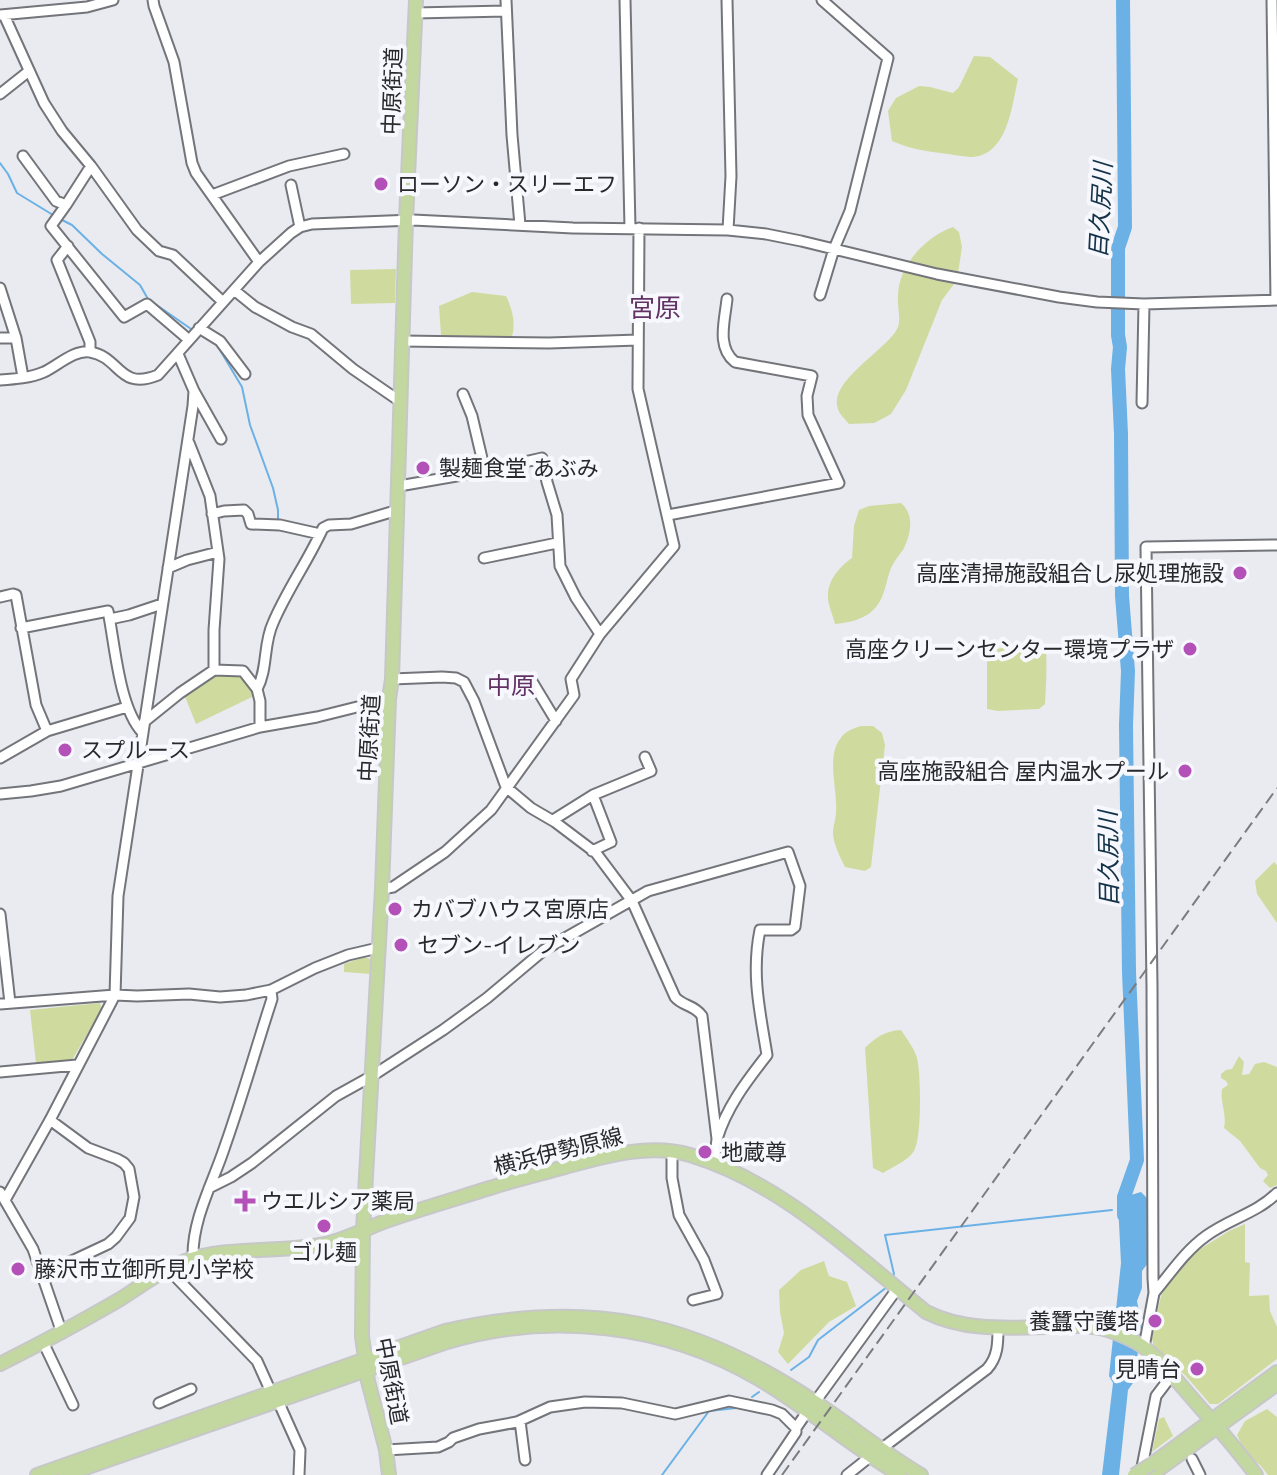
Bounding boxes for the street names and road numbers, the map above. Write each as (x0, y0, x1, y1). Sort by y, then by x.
street label: 中原街道 (376, 47, 408, 135)
street label: 中原街道 (353, 693, 385, 783)
street label: 横浜伊勢原線 (491, 1121, 625, 1181)
street label: 中原街道 (370, 1335, 414, 1427)

